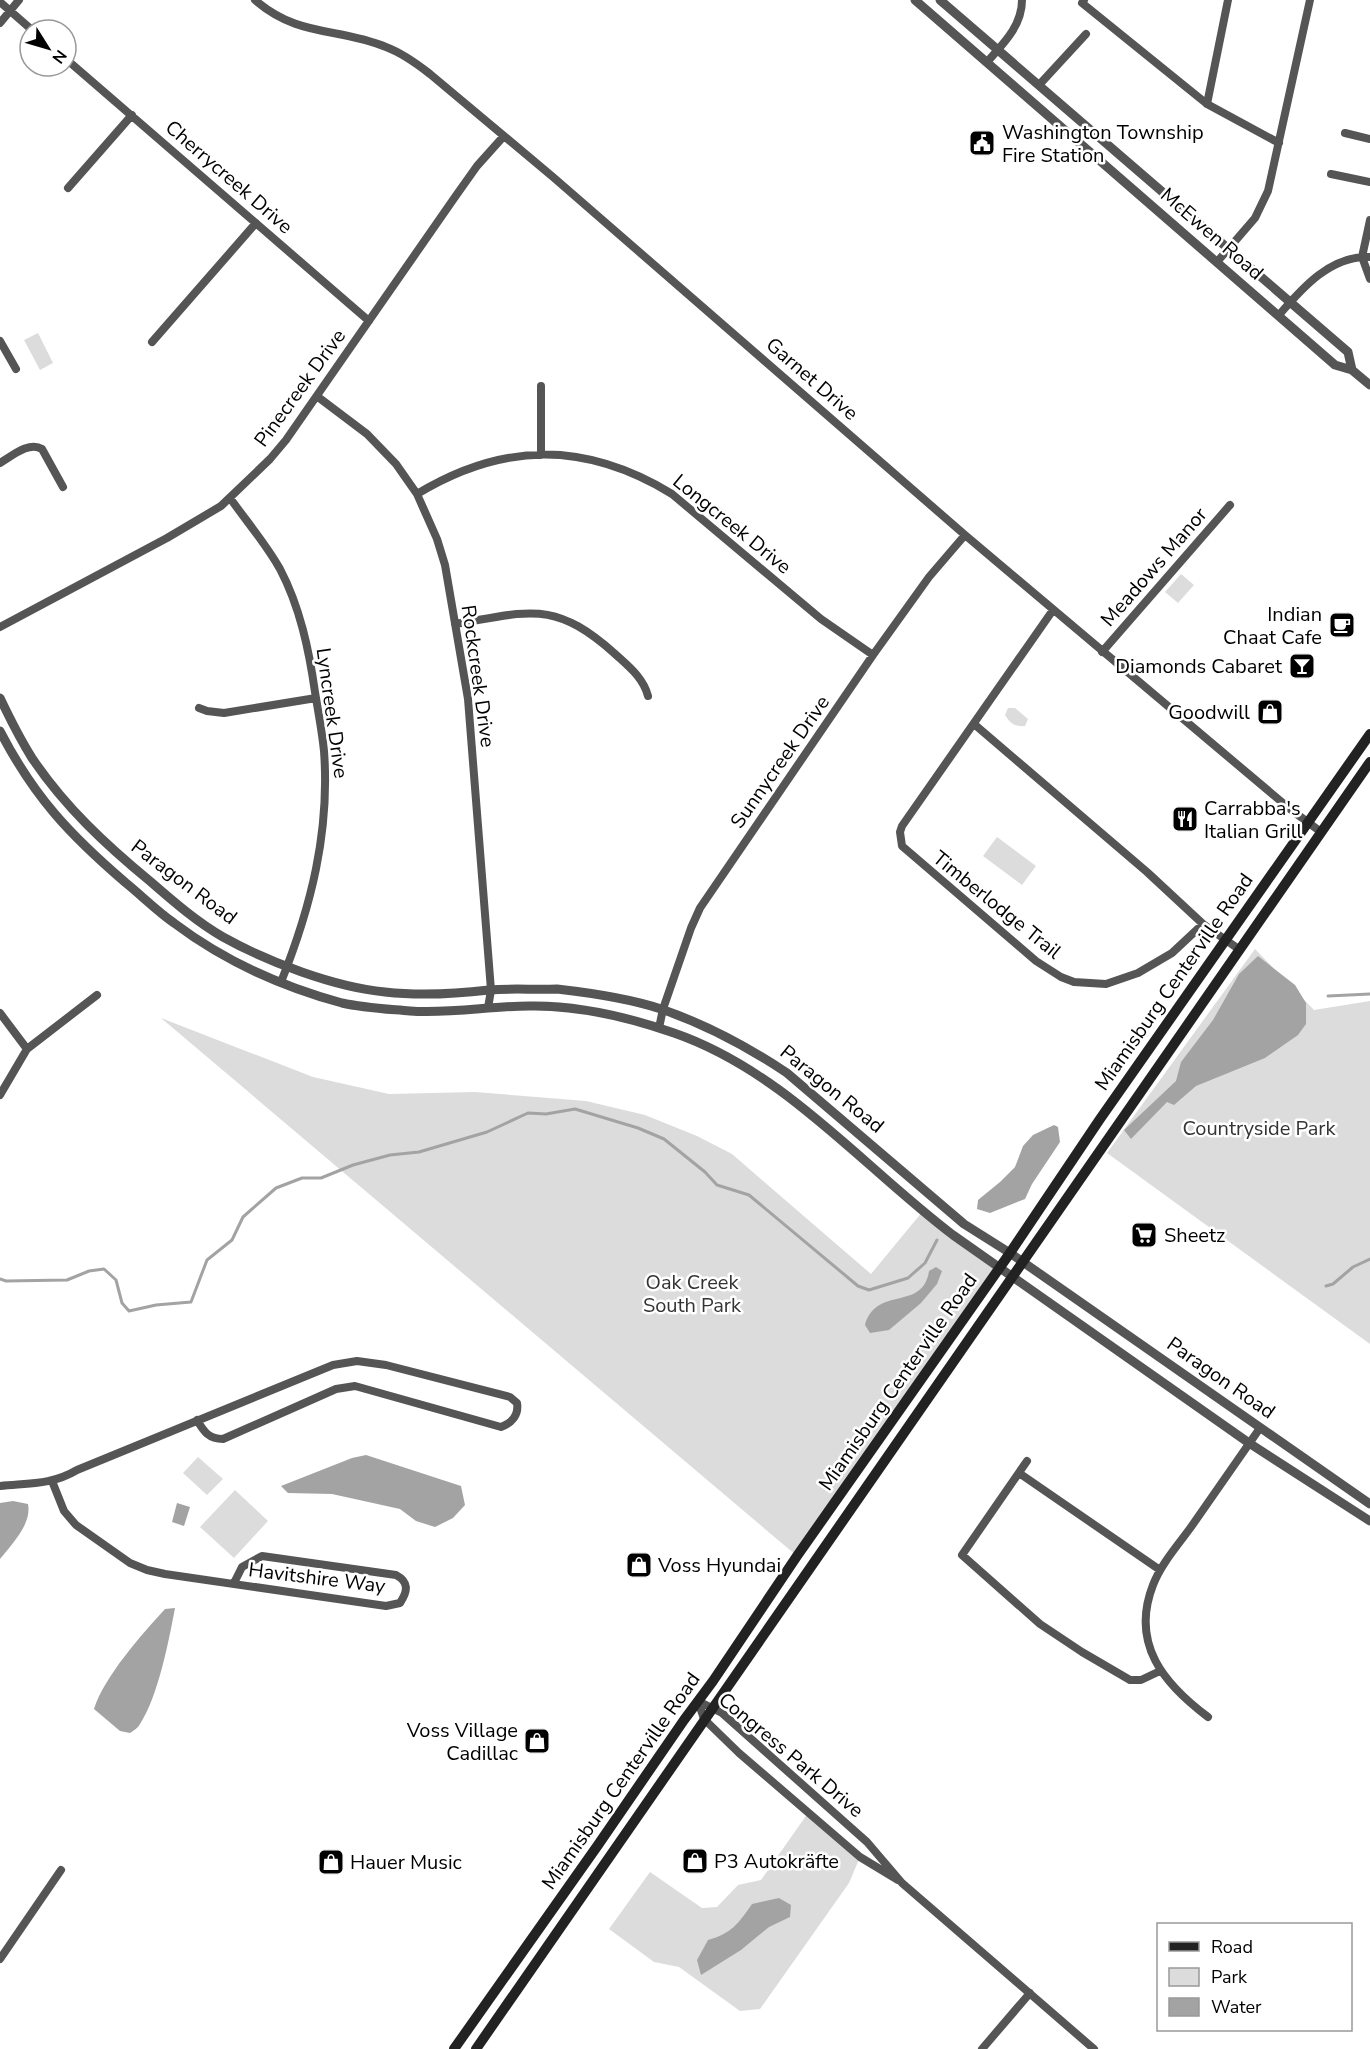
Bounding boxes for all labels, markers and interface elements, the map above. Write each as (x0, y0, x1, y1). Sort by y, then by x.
north arrow (18, 18, 78, 78)
text: N (47, 45, 72, 68)
street label: Cherrycreek Drive (160, 114, 298, 240)
place label: Washington Township Fire Station (1002, 119, 1204, 169)
public building icon: Washington Township Fire Station (967, 128, 997, 158)
street label: McEwen Road (1155, 182, 1269, 286)
street label: Pinecreek Drive (248, 324, 352, 452)
street label: Garnet Drive (760, 331, 864, 427)
street label: Longcreek Drive (667, 468, 797, 580)
street label: Meadows Manor (1095, 502, 1213, 632)
place label: Indian Chaat Cafe (1223, 601, 1322, 651)
street label: Rockcreek Drive (455, 603, 501, 749)
cafe icon: Indian Chaat Cafe (1327, 610, 1357, 640)
street label: Lyncreek Drive (309, 646, 355, 780)
bar icon: Diamonds Cabaret (1287, 651, 1317, 681)
place label: Diamonds Cabaret (1115, 653, 1283, 680)
street label: Sunnycreek Drive (724, 690, 836, 834)
shop icon: Goodwill (1255, 697, 1285, 727)
place label: Goodwill (1168, 699, 1250, 726)
place label: Carrabba's Italian Grill (1204, 795, 1303, 845)
restaurant icon: Carrabba's Italian Grill (1170, 804, 1200, 834)
street label: Paragon Road (125, 833, 243, 931)
street label: Timberlodge Trail (927, 845, 1067, 965)
street label: Miamisburg Centerville Road (1089, 868, 1259, 1096)
street label: Paragon Road (774, 1039, 890, 1139)
park label: Countryside Park (1183, 1115, 1336, 1142)
supermarket icon: Sheetz (1129, 1220, 1159, 1250)
place label: Sheetz (1164, 1222, 1225, 1249)
street label: Miamisburg Centerville Road (813, 1268, 983, 1496)
park label: Oak Creek South Park (643, 1269, 742, 1319)
street label: Paragon Road (1162, 1331, 1280, 1425)
shop icon: Voss Hyundai (624, 1550, 654, 1580)
place label: Voss Hyundai (657, 1552, 781, 1579)
street label: Havitshire Way (247, 1556, 388, 1600)
street label: Miamisburg Centerville Road (536, 1667, 706, 1895)
street label: Congress Park Drive (713, 1686, 869, 1824)
place label: Voss Village Cadillac (406, 1717, 518, 1767)
shop icon: Voss Village Cadillac (522, 1726, 552, 1756)
shop icon: P3 Autokräfte (680, 1846, 710, 1876)
shop icon: Hauer Music (316, 1847, 346, 1877)
place label: P3 Autokräfte (714, 1848, 839, 1875)
place label: Hauer Music (350, 1849, 462, 1876)
legend (1157, 1923, 1352, 2031)
text: Road (1211, 1935, 1253, 1959)
text: Park (1211, 1965, 1248, 1989)
text: Water (1211, 1995, 1262, 2019)

